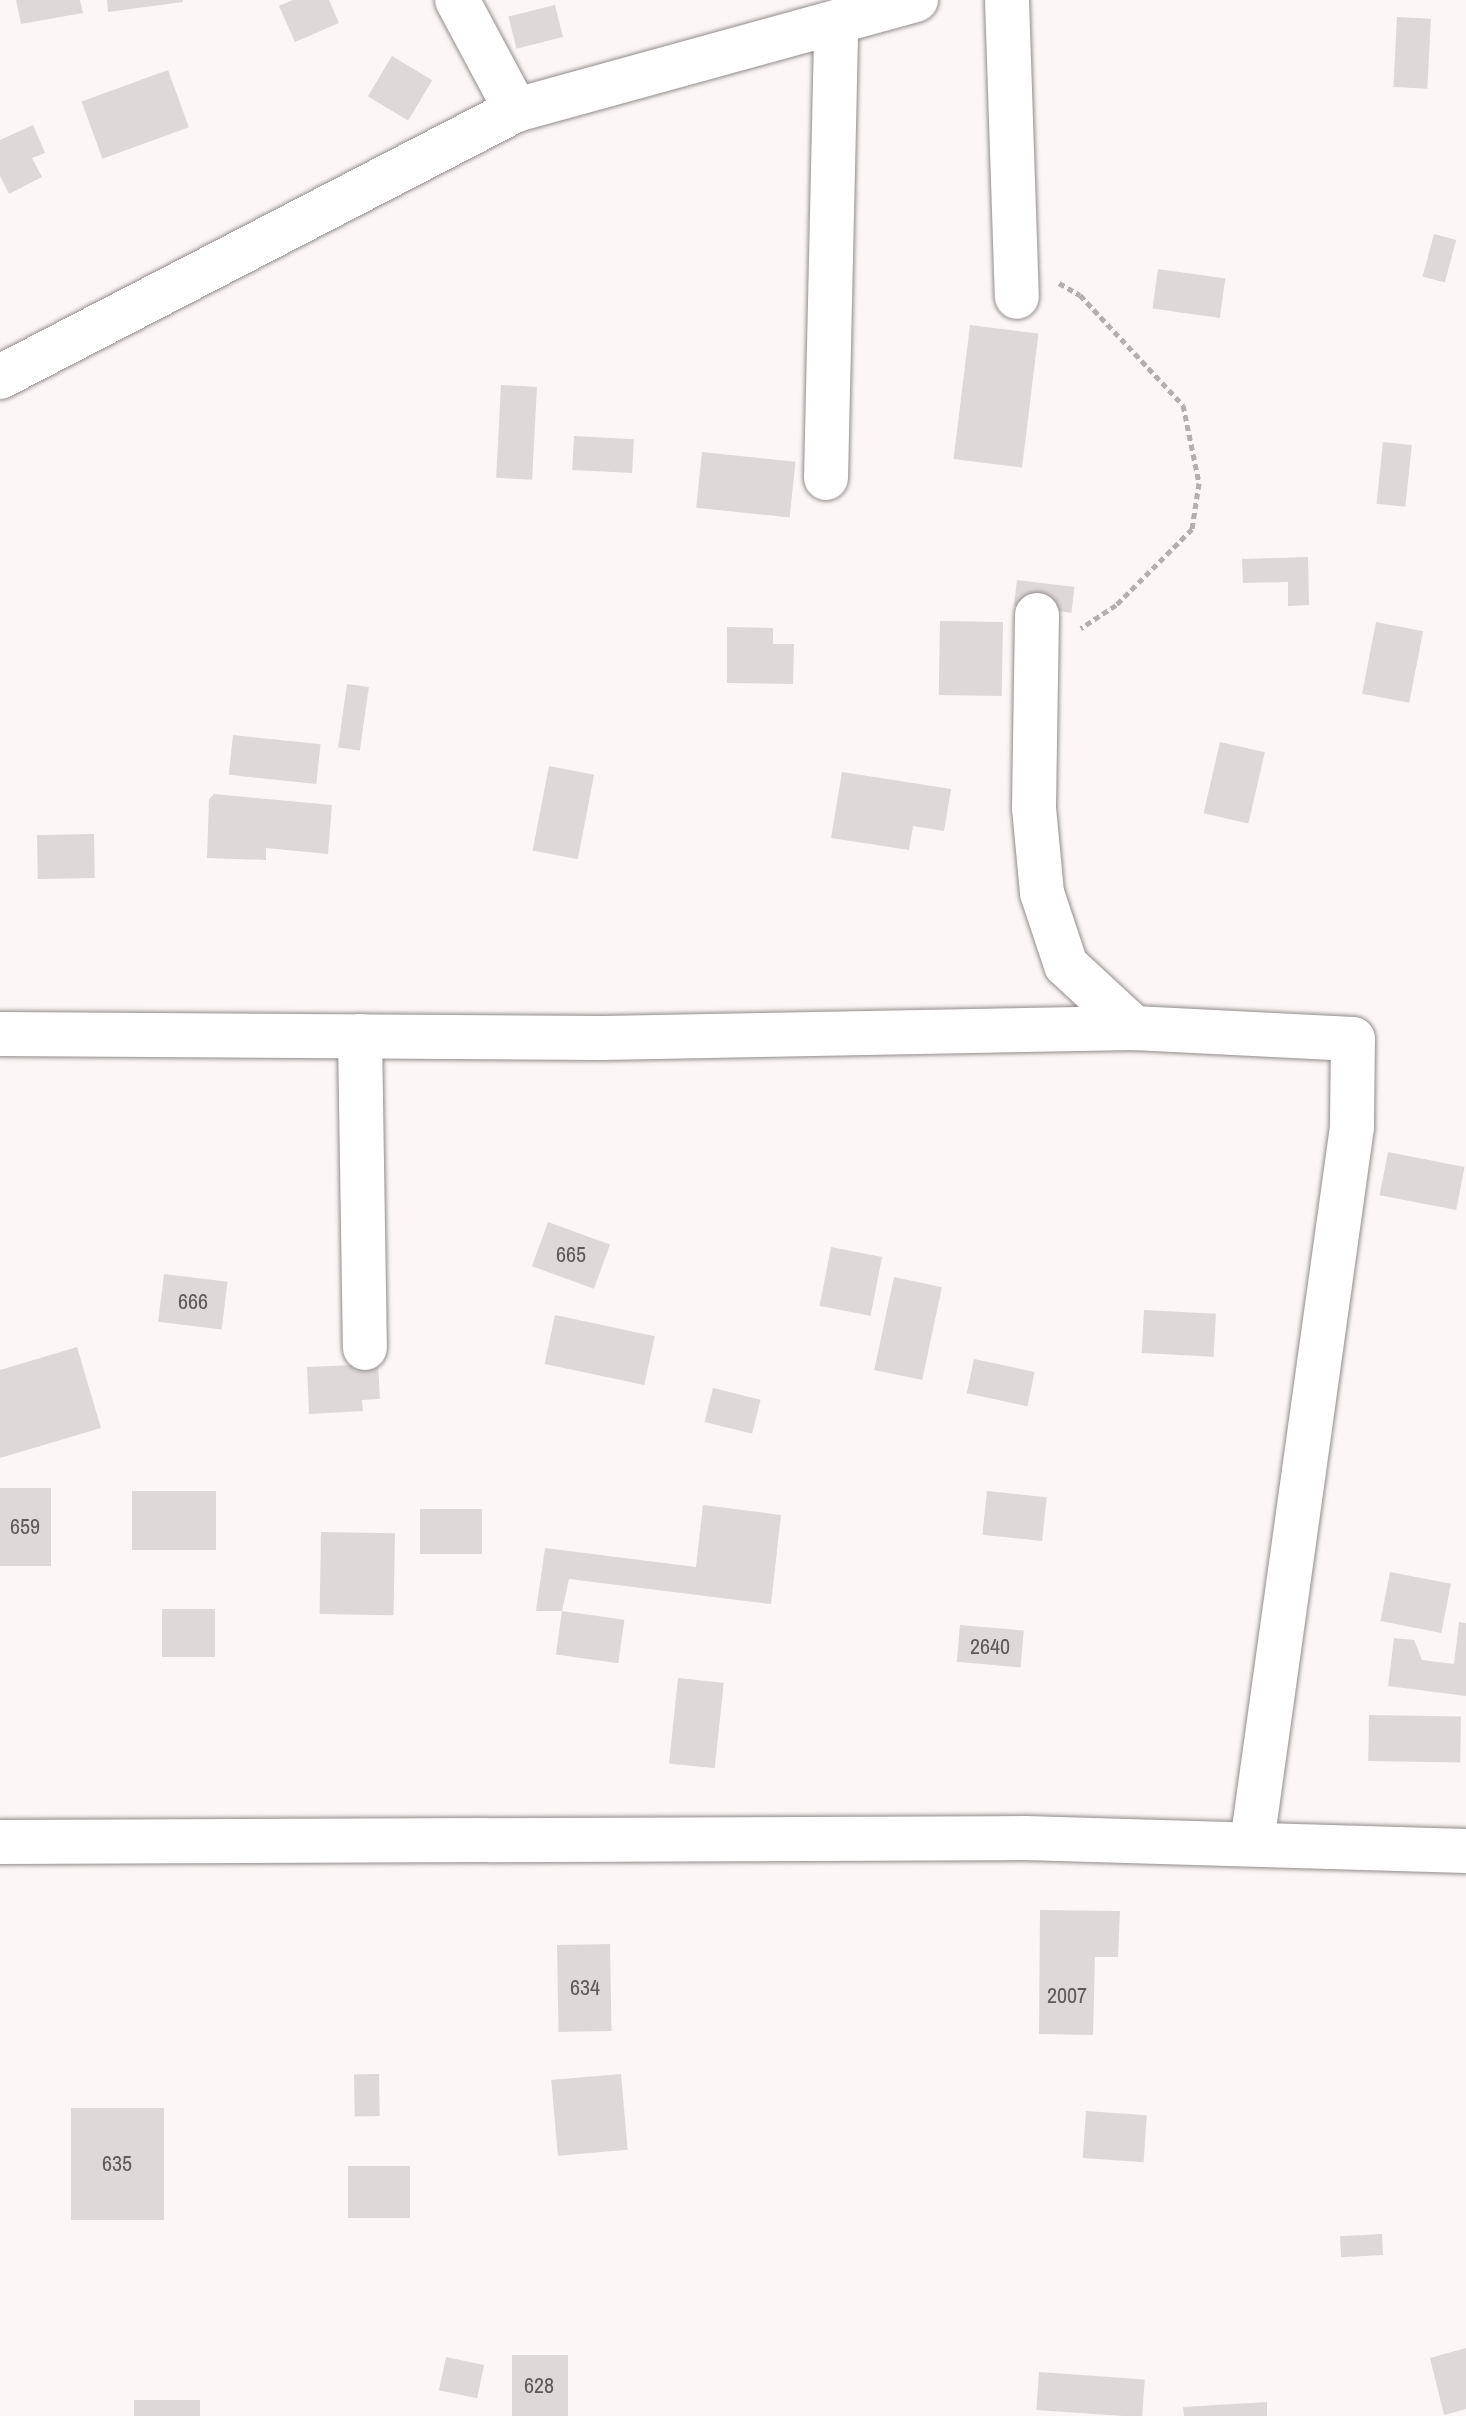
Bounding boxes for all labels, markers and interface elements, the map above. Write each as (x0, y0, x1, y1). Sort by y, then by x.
house number: 665 (556, 1242, 586, 1268)
house number: 666 (178, 1289, 208, 1315)
house number: 659 (10, 1514, 40, 1540)
house number: 2640 (970, 1634, 1010, 1660)
house number: 634 (570, 1975, 600, 2001)
house number: 2007 (1047, 1983, 1087, 2009)
house number: 635 (102, 2151, 132, 2177)
house number: 628 (524, 2373, 554, 2399)

